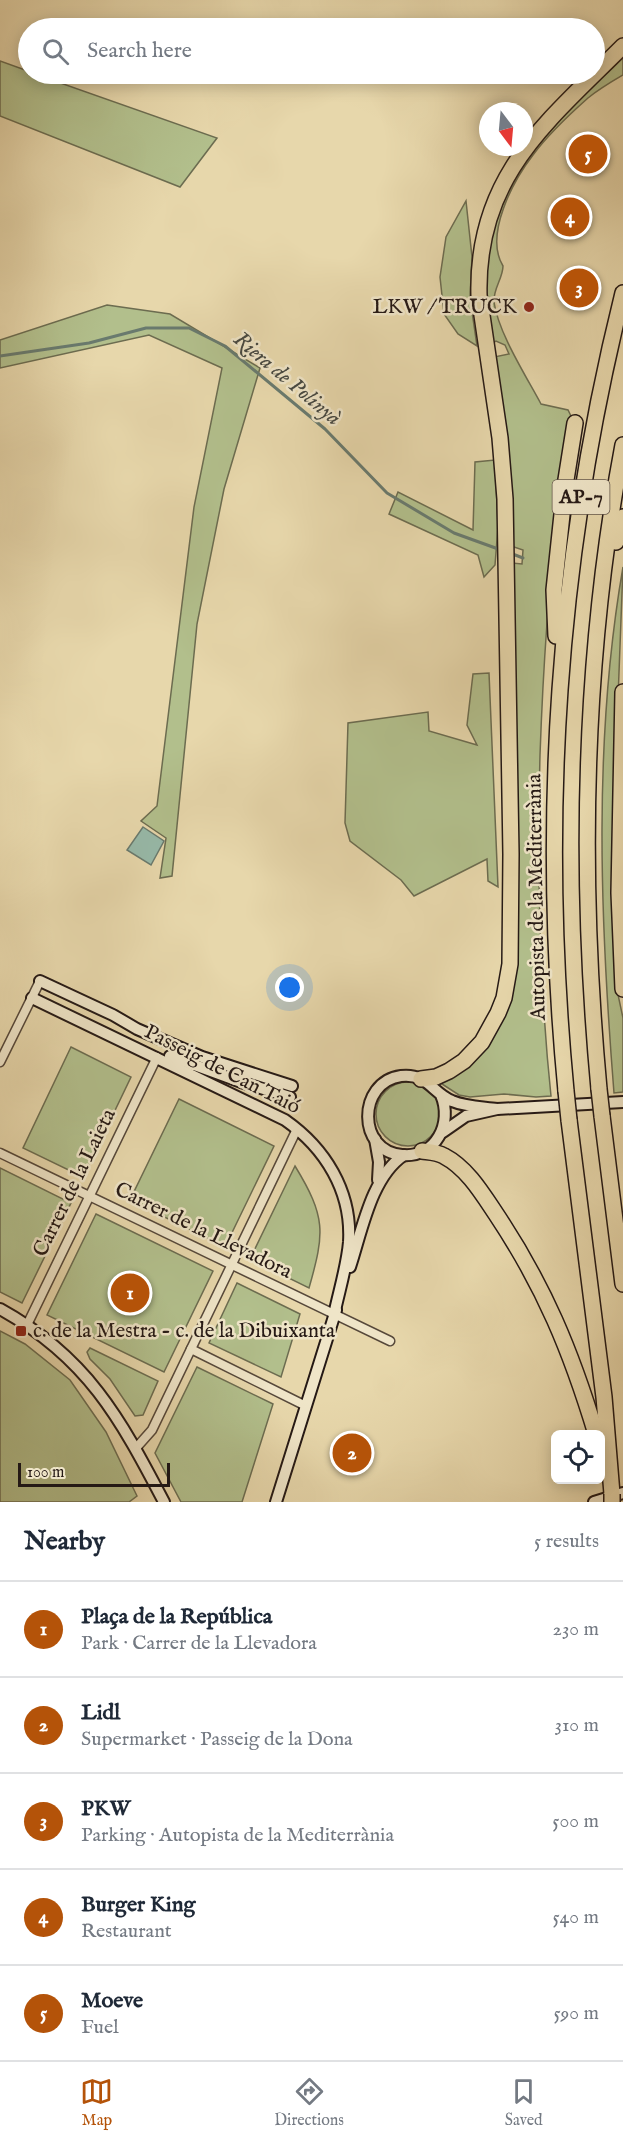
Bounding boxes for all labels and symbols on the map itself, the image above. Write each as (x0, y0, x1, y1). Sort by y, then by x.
north arrow (479, 102, 533, 156)
pin: 5 (568, 132, 608, 176)
pin: 4 (550, 194, 590, 240)
pin: 3 (560, 266, 598, 310)
place label: LKW / TRUCK (373, 294, 518, 321)
marker: LKW / TRUCK (522, 300, 536, 314)
water label: Riera de Polinyà (227, 326, 347, 432)
road number: AP-7 (552, 480, 610, 514)
street label: Autopista de la Mediterrània (521, 772, 553, 1022)
your location (275, 973, 304, 1002)
street label: Passeig de Can Taió (139, 1019, 305, 1121)
street label: Carrer de la Laieta (27, 1104, 123, 1262)
street label: Carrer de la Llevadora (110, 1176, 297, 1286)
pin: 1 (110, 1270, 150, 1316)
place label: c. de la Mestra - c. de la Dibuixanta (33, 1318, 336, 1345)
marker: c. de la Mestra - c. de la Dibuixanta (14, 1324, 28, 1338)
pin: 2 (332, 1430, 372, 1476)
scale bar (18, 1460, 170, 1488)

